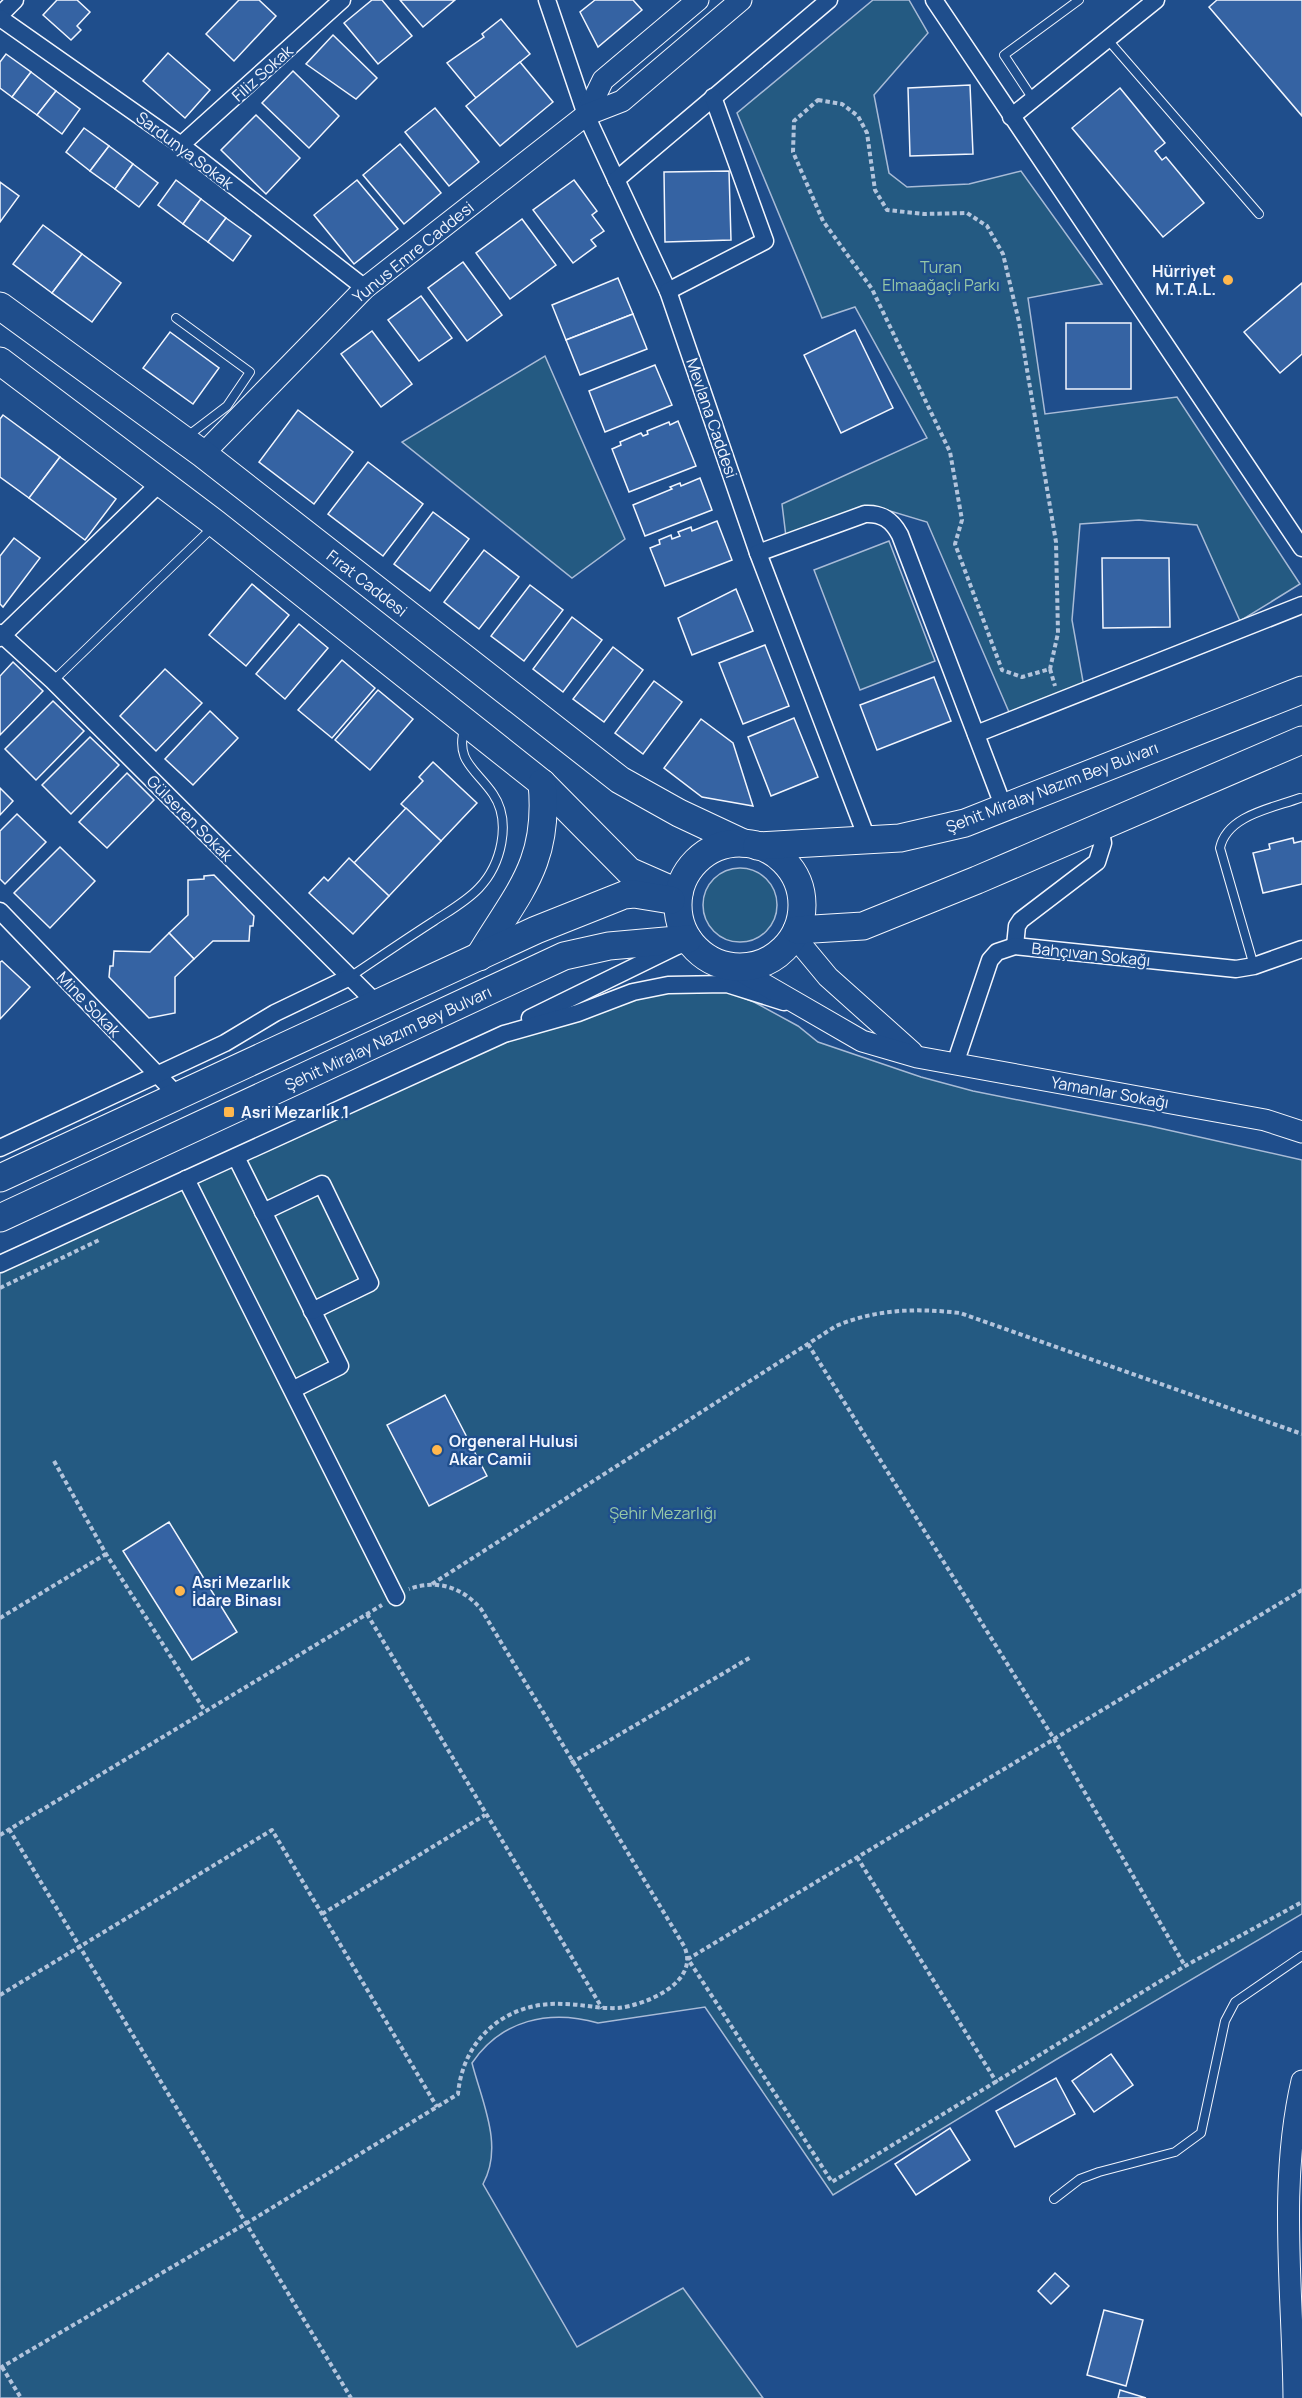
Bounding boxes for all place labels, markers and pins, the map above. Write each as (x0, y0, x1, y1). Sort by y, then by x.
place label: Hürriyet M.T.A.L. (1152, 260, 1216, 300)
marker: Hürriyet M.T.A.L. (1221, 273, 1235, 287)
place label: Asri Mezarlık 1 (241, 1101, 349, 1123)
marker: Asri Mezarlık 1 (222, 1105, 236, 1119)
place label: Orgeneral Hulusi Akar Camii (449, 1430, 578, 1470)
marker: Orgeneral Hulusi Akar Camii (430, 1443, 444, 1457)
place label: Asri Mezarlık İdare Binası (192, 1571, 290, 1611)
marker: Asri Mezarlık İdare Binası (173, 1584, 187, 1598)

